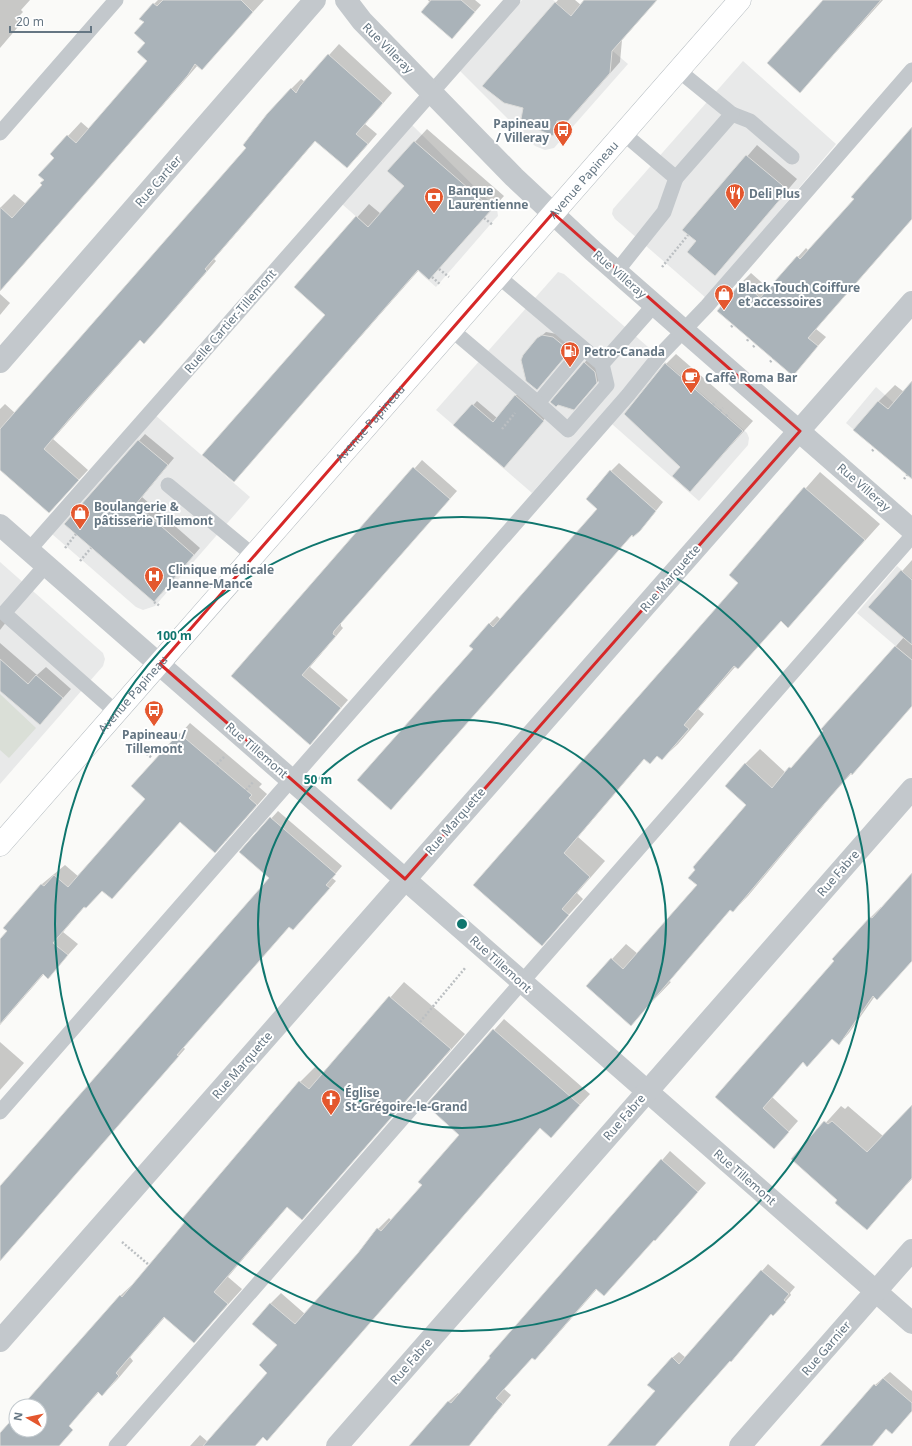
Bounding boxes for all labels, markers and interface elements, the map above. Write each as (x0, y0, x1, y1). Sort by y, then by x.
scale bar (10, 8, 91, 34)
text: 20 m (16, 13, 44, 30)
street label: Rue Villeray (359, 19, 418, 78)
place label: Papineau / Villeray (493, 115, 549, 146)
bus stop icon: Papineau / Villeray (552, 119, 574, 147)
street label: Avenue Papineau (544, 137, 622, 222)
street label: Rue Cartier (131, 152, 185, 210)
place label: Banque Laurentienne (448, 182, 529, 213)
restaurant icon: Deli Plus (724, 182, 746, 210)
place label: Deli Plus (749, 185, 800, 202)
bank icon: Banque Laurentienne (423, 186, 445, 214)
street label: Rue Villeray (590, 246, 651, 303)
street label: Ruelle Cartier-Tillemont (180, 265, 280, 377)
place label: Black Touch Coiffure et accessoires (738, 279, 860, 310)
shop icon: Black Touch Coiffure et accessoires (713, 283, 735, 311)
fuel station icon: Petro-Canada (559, 340, 581, 368)
place label: Petro-Canada (584, 343, 665, 360)
cafe icon: Caffè Roma Bar (680, 366, 702, 394)
place label: Caffè Roma Bar (705, 369, 798, 386)
street label: Avenue Papineau (331, 380, 408, 465)
street label: Rue Villeray (834, 459, 895, 516)
place label: Boulangerie & pâtisserie Tillemont (94, 498, 213, 529)
shop icon: Boulangerie & pâtisserie Tillemont (69, 502, 91, 530)
street label: Rue Marquette (636, 541, 704, 615)
place label: Clinique médicale Jeanne-Mance (167, 561, 274, 592)
hospital icon: Clinique médicale Jeanne-Mance (143, 565, 165, 593)
text: 100 m (156, 627, 192, 644)
street label: Avenue Papineau (94, 651, 171, 736)
bus stop icon: Papineau / Tillemont (143, 699, 165, 727)
street label: Rue Tillemont (222, 718, 292, 782)
place label: Papineau / Tillemont (122, 726, 186, 757)
text: 50 m (304, 771, 332, 788)
street label: Rue Marquette (421, 784, 489, 858)
street label: Rue Fabre (813, 846, 863, 900)
centre of rings (455, 917, 469, 931)
street label: Rue Tillemont (466, 932, 536, 997)
street label: Rue Marquette (208, 1028, 276, 1102)
place label: Église St-Grégoire-le-Grand (345, 1084, 467, 1115)
church icon: Église St-Grégoire-le-Grand (320, 1088, 342, 1116)
street label: Rue Fabre (599, 1090, 649, 1144)
street label: Rue Tillemont (710, 1145, 780, 1209)
street label: Rue Garnier (797, 1317, 855, 1379)
street label: Rue Fabre (386, 1334, 436, 1388)
north arrow (8, 1398, 48, 1438)
text: N (10, 1411, 26, 1422)

